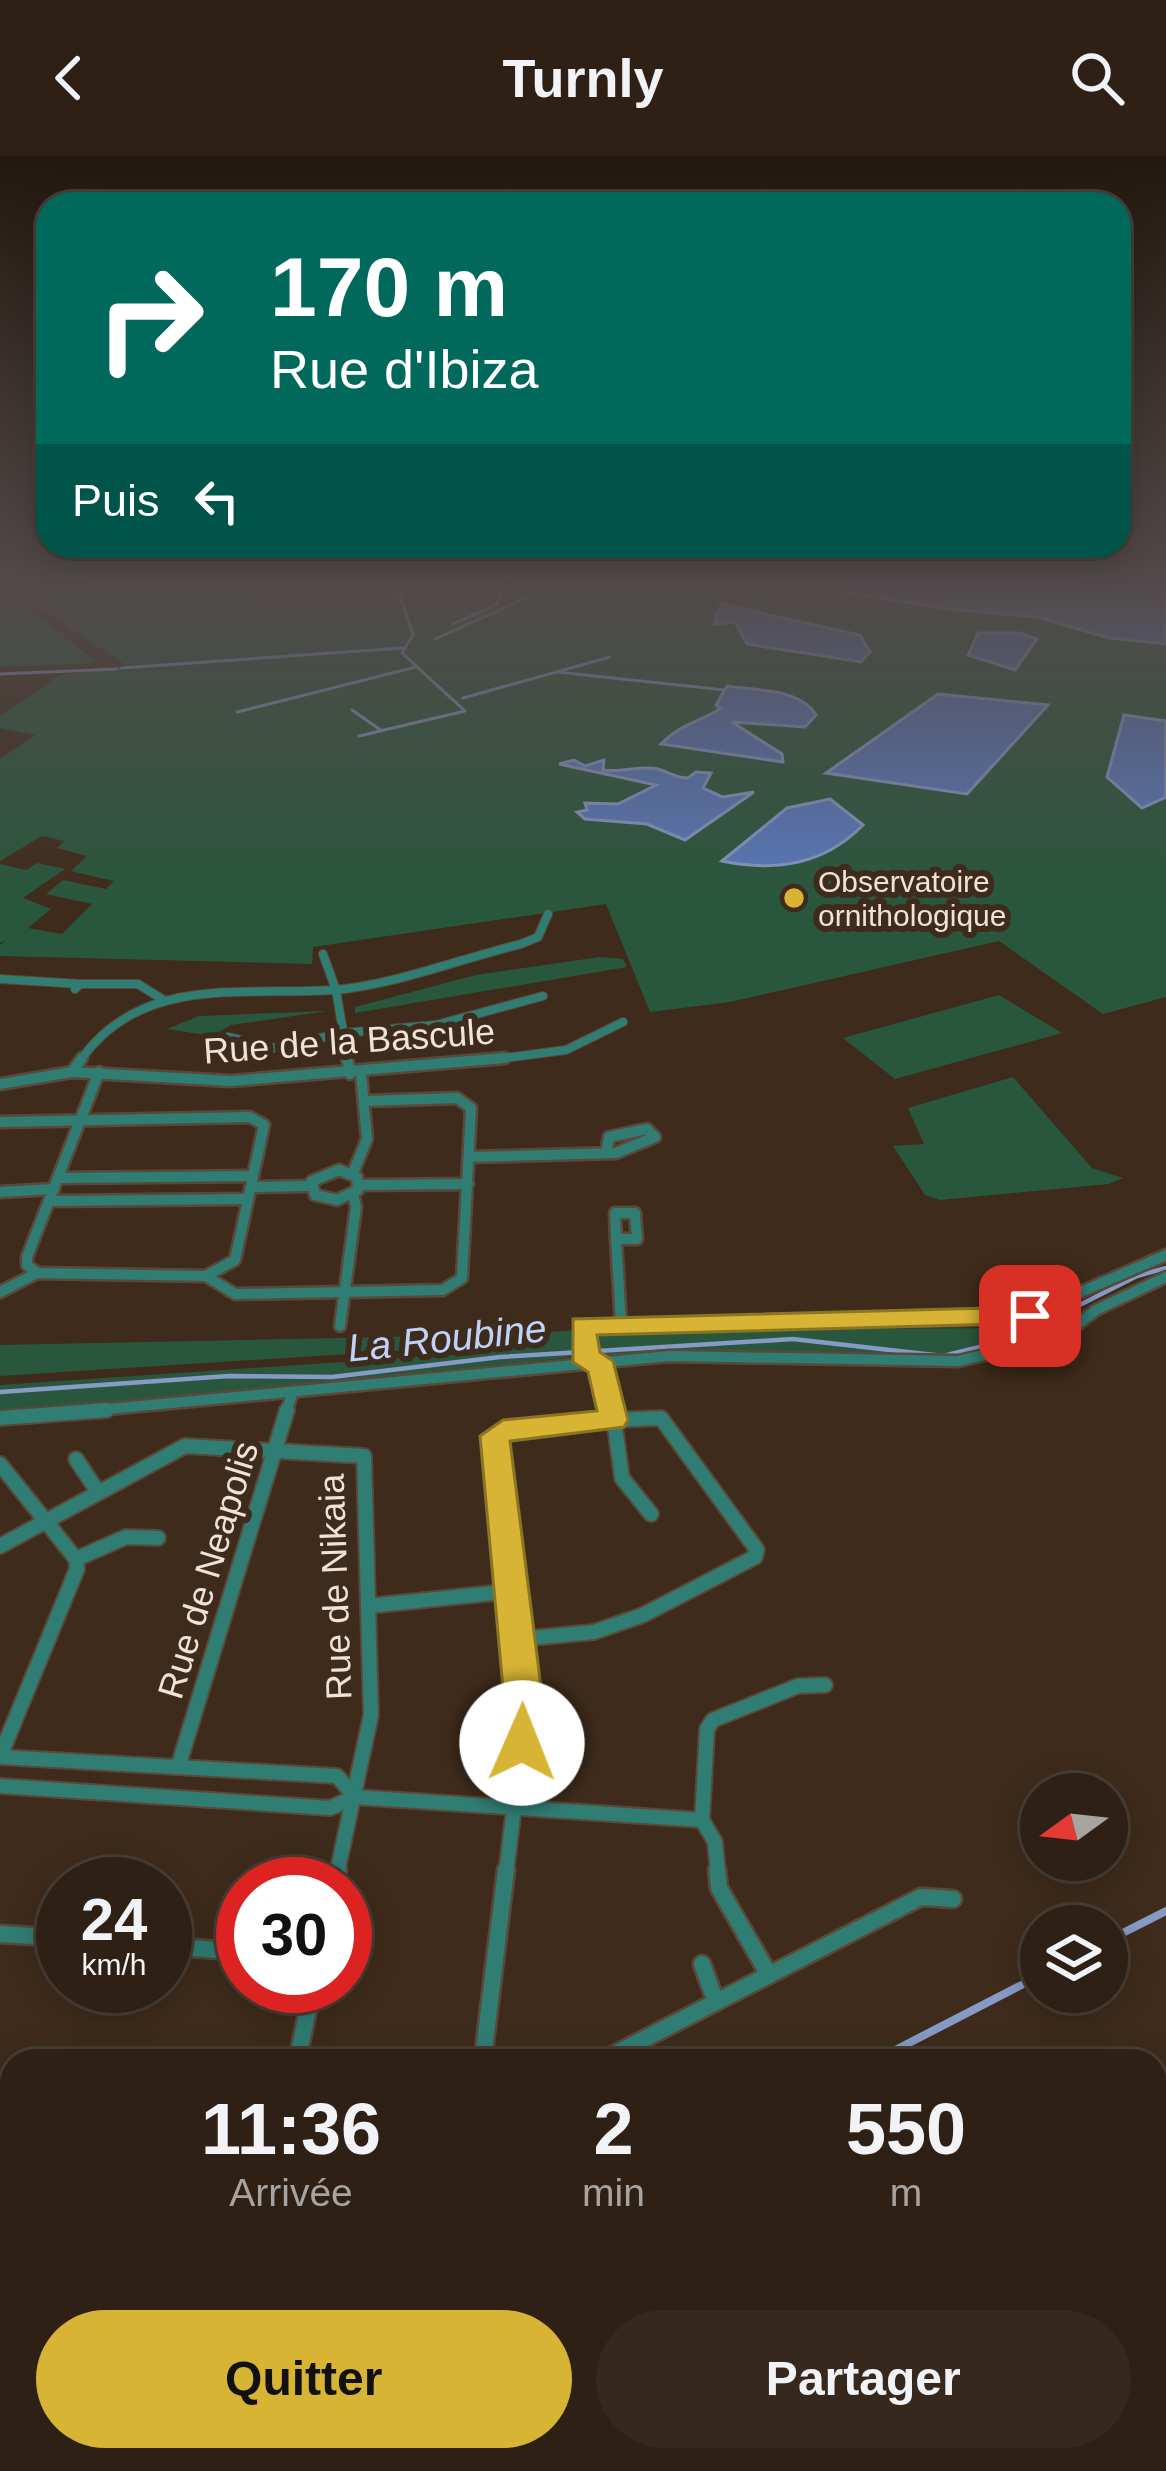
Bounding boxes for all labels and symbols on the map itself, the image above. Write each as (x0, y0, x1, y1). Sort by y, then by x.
place label: Observatoire ornithologique (818, 865, 1006, 932)
marker: Observatoire ornithologique (781, 885, 807, 911)
street label: Rue de la Bascule (202, 1010, 496, 1072)
pin (979, 1265, 1081, 1367)
water label: La Roubine (346, 1306, 548, 1370)
street label: Rue de Neapolis (149, 1437, 267, 1703)
street label: Rue de Nikaia (311, 1472, 359, 1701)
position arrow (459, 1680, 585, 1806)
north arrow (1020, 1773, 1128, 1881)
speed limit sign: 30 (216, 1857, 372, 2013)

